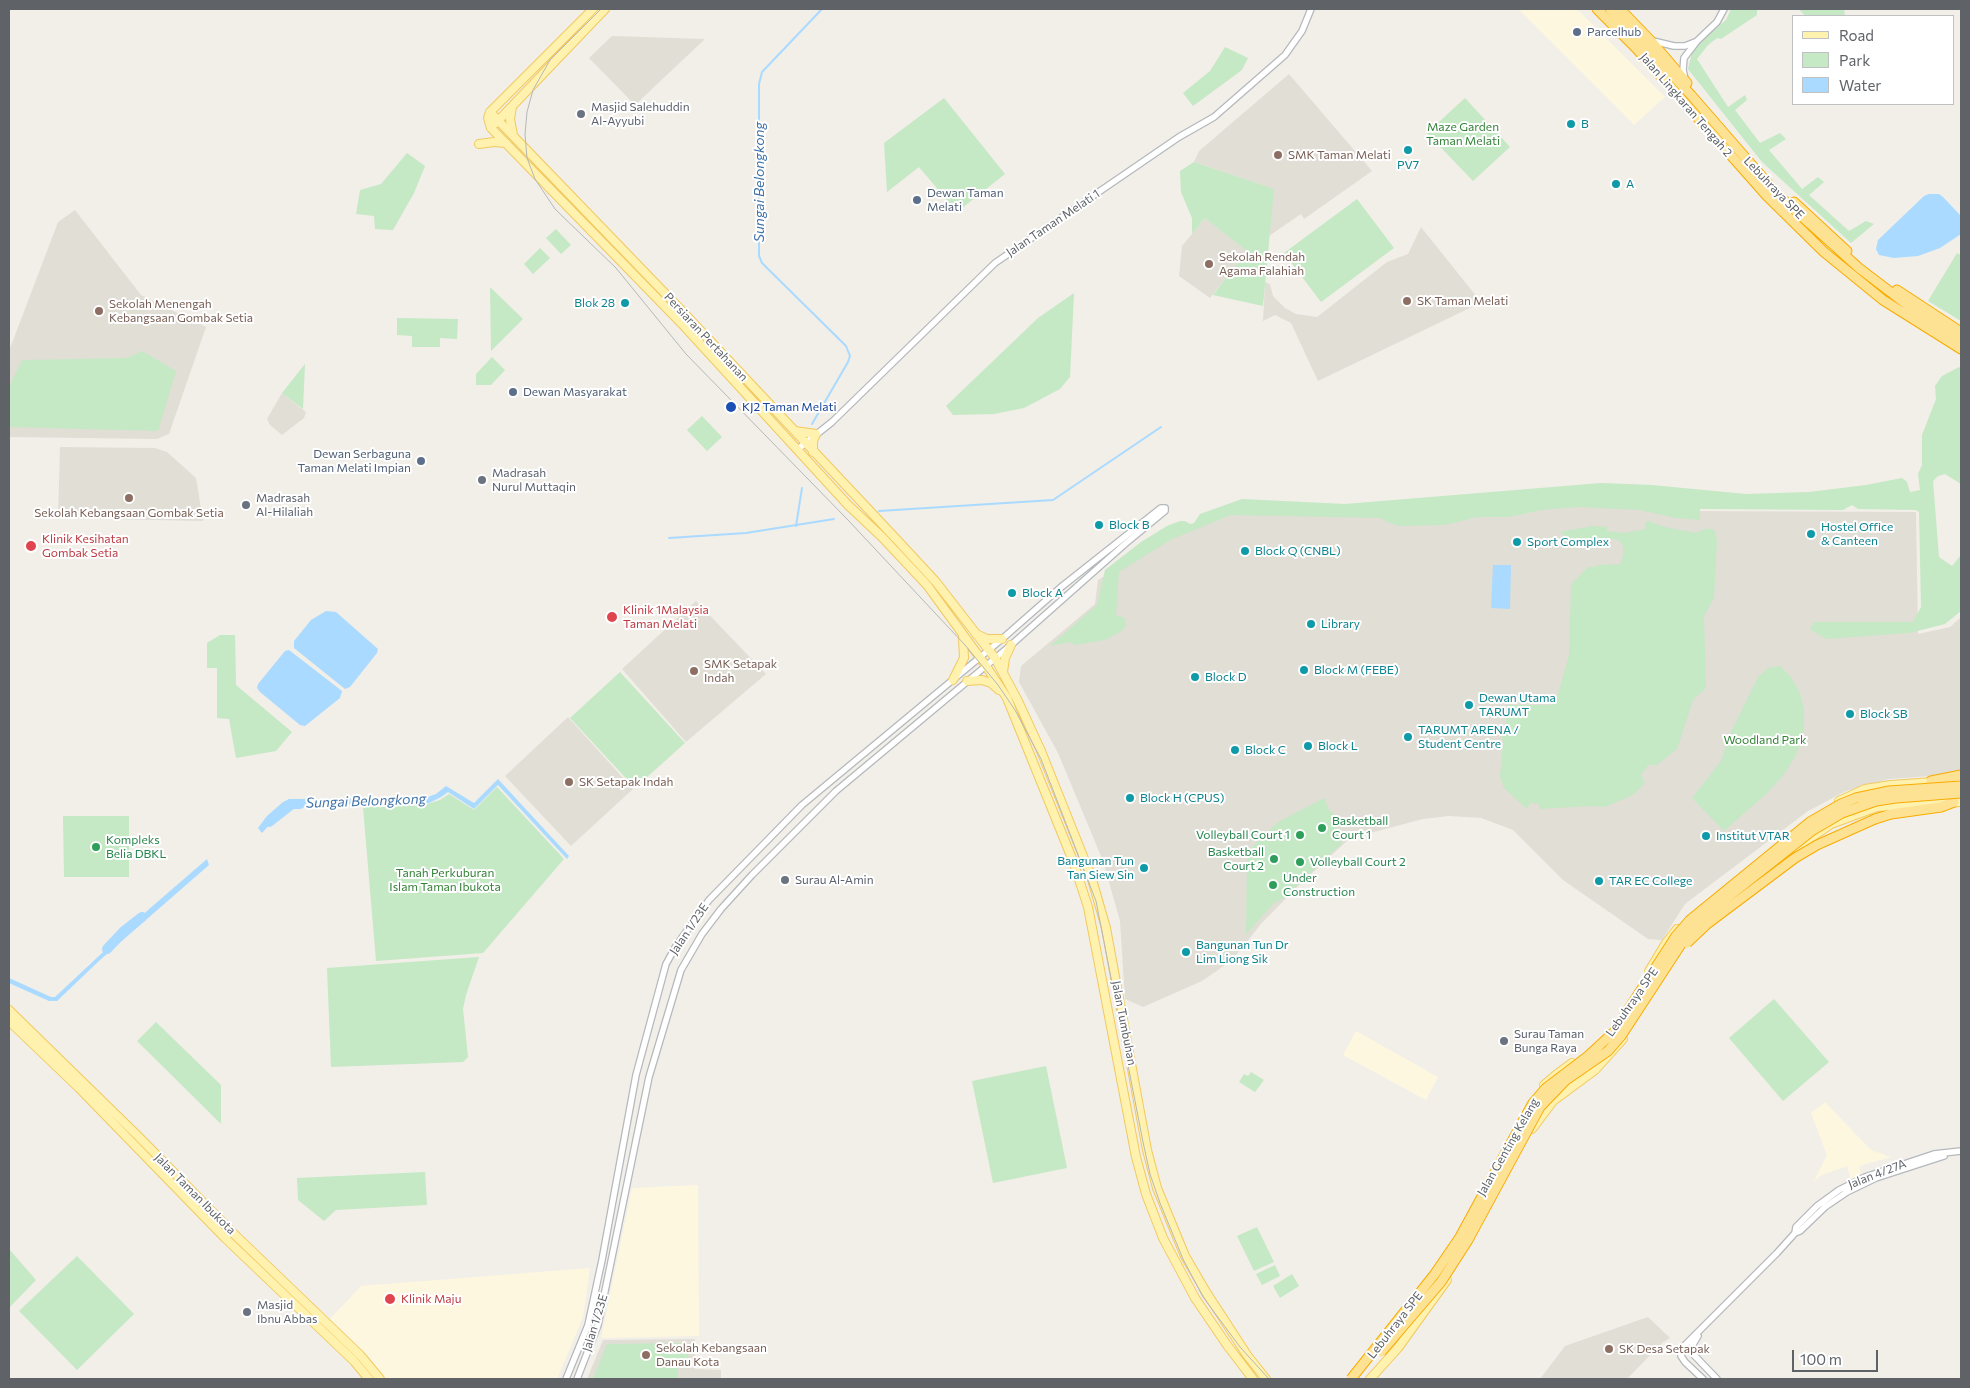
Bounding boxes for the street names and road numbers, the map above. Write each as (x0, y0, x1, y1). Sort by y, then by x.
street label: Jalan Lingkaran Tengah 2 (1637, 50, 1735, 160)
street label: Lebuhraya SPE (1741, 154, 1807, 222)
street label: Jalan Taman Melati 1 (1004, 186, 1102, 260)
street label: Persiaran Pertahanan (661, 290, 751, 384)
street label: Jalan 1/23E (666, 900, 712, 958)
street label: Lebuhraya SPE (1603, 965, 1661, 1039)
street label: Jalan Tumbuhan (1109, 979, 1139, 1067)
street label: Jalan Genting Kelang (1474, 1096, 1542, 1198)
street label: Jalan Taman Ibukota (151, 1150, 239, 1238)
street label: Jalan 4/27A (1846, 1156, 1908, 1192)
street label: Lebuhraya SPE (1364, 1289, 1426, 1361)
street label: Jalan 1/23E (579, 1293, 611, 1353)

